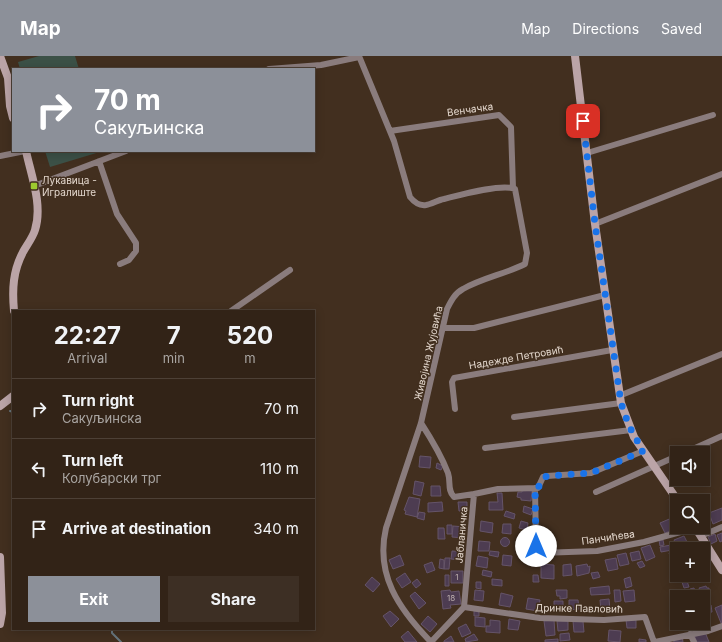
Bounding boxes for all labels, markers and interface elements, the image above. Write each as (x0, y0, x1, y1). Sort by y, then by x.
text: Map (20, 17, 61, 40)
text: Map (521, 20, 550, 37)
text: Directions (572, 20, 639, 37)
text: Saved (661, 20, 702, 37)
text: 70 m (94, 83, 161, 117)
icon: right (28, 84, 80, 136)
street label: Венчачка (446, 100, 494, 118)
pin (566, 104, 600, 138)
icon: arrive (572, 110, 594, 132)
text: Сакуљинска (94, 117, 204, 138)
place label: Лукавица - Игралиште (42, 174, 97, 198)
marker: Лукавица - Игралиште (29, 181, 39, 191)
street label: Живојина Жујовића (411, 305, 445, 401)
text: 22:27 (54, 321, 121, 350)
text: 7 (167, 321, 181, 350)
text: 520 (227, 321, 273, 350)
street label: Надежде Петровић (468, 343, 564, 371)
text: Arrival (67, 350, 107, 366)
text: min (163, 350, 185, 366)
text: m (244, 350, 256, 366)
text: Turn right (62, 391, 134, 410)
icon: right (28, 398, 50, 420)
text: 70 m (264, 399, 299, 418)
text: Сакуљинска (62, 410, 142, 426)
map controls (670, 446, 710, 630)
button: sound (670, 446, 710, 486)
text: Turn left (62, 451, 123, 470)
icon: left (28, 458, 50, 480)
text: 110 m (260, 459, 299, 478)
text: Колубарски трг (62, 470, 161, 486)
button: search (670, 494, 710, 534)
street label: Јабланичка (453, 506, 469, 564)
icon: arrive (28, 518, 50, 540)
text: Arrive at destination (62, 519, 211, 538)
text: 340 m (253, 519, 299, 538)
position arrow (515, 525, 557, 567)
street label: Панчићева (581, 527, 635, 547)
button: + (670, 542, 710, 582)
house number: 1 (455, 572, 459, 582)
button: Exit (28, 576, 160, 622)
button: Share (168, 576, 299, 622)
button: − (670, 590, 710, 630)
house number: 18 (447, 593, 455, 603)
street label: Дринке Павловић (535, 601, 623, 615)

